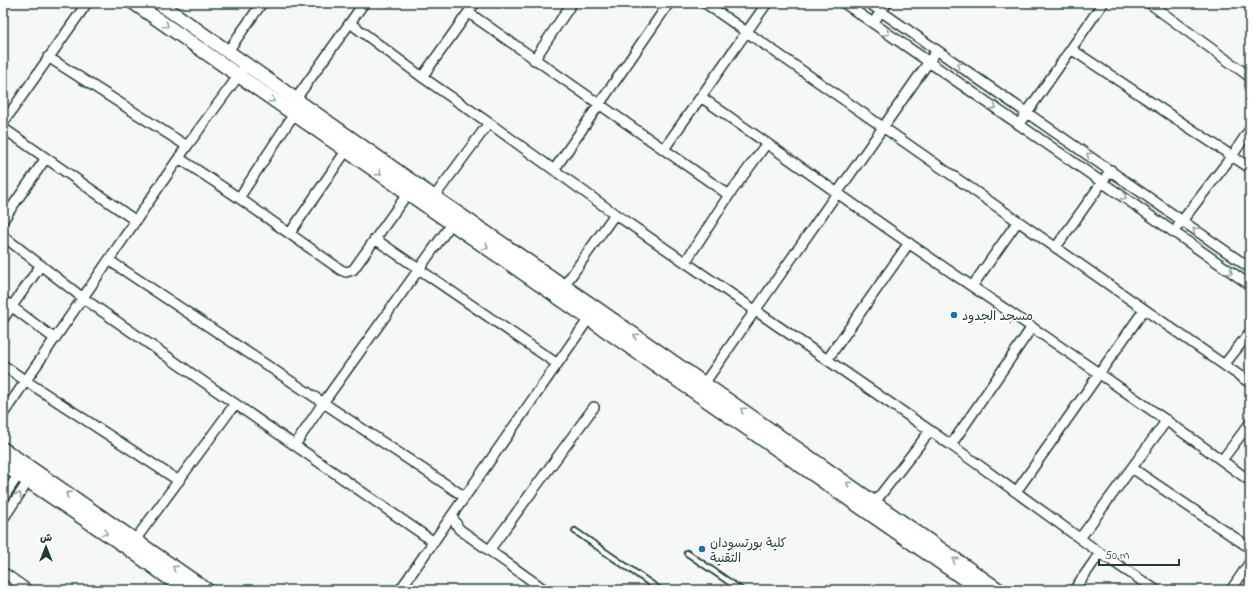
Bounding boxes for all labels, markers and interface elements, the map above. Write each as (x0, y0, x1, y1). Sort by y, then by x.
one-way arrow (161, 20, 168, 27)
one-way arrow (883, 28, 890, 36)
one-way arrow (956, 63, 963, 70)
one-way arrow (268, 95, 275, 102)
one-way arrow (990, 102, 997, 110)
one-way arrow (1086, 153, 1093, 160)
one-way arrow (375, 169, 382, 176)
one-way arrow (1120, 192, 1127, 200)
one-way arrow (1192, 228, 1199, 235)
one-way arrow (482, 242, 489, 249)
one-way arrow (1226, 267, 1233, 274)
place label: مسجد الجدود (962, 307, 1033, 326)
marker: مسجد الجدود (949, 310, 959, 320)
one-way arrow (633, 333, 640, 341)
one-way arrow (740, 408, 747, 415)
one-way arrow (847, 482, 854, 489)
one-way arrow (65, 491, 72, 499)
one-way arrow (14, 492, 21, 499)
north arrow (26, 527, 66, 567)
one-way arrow (101, 528, 108, 536)
text: ش (40, 530, 52, 546)
place label: كلية بورتسودان التقنية (710, 534, 787, 568)
scale bar (1099, 541, 1179, 567)
marker: كلية بورتسودان التقنية (697, 544, 707, 554)
text: 50 m (1105, 547, 1129, 565)
one-way arrow (953, 558, 960, 565)
one-way arrow (172, 565, 179, 573)

